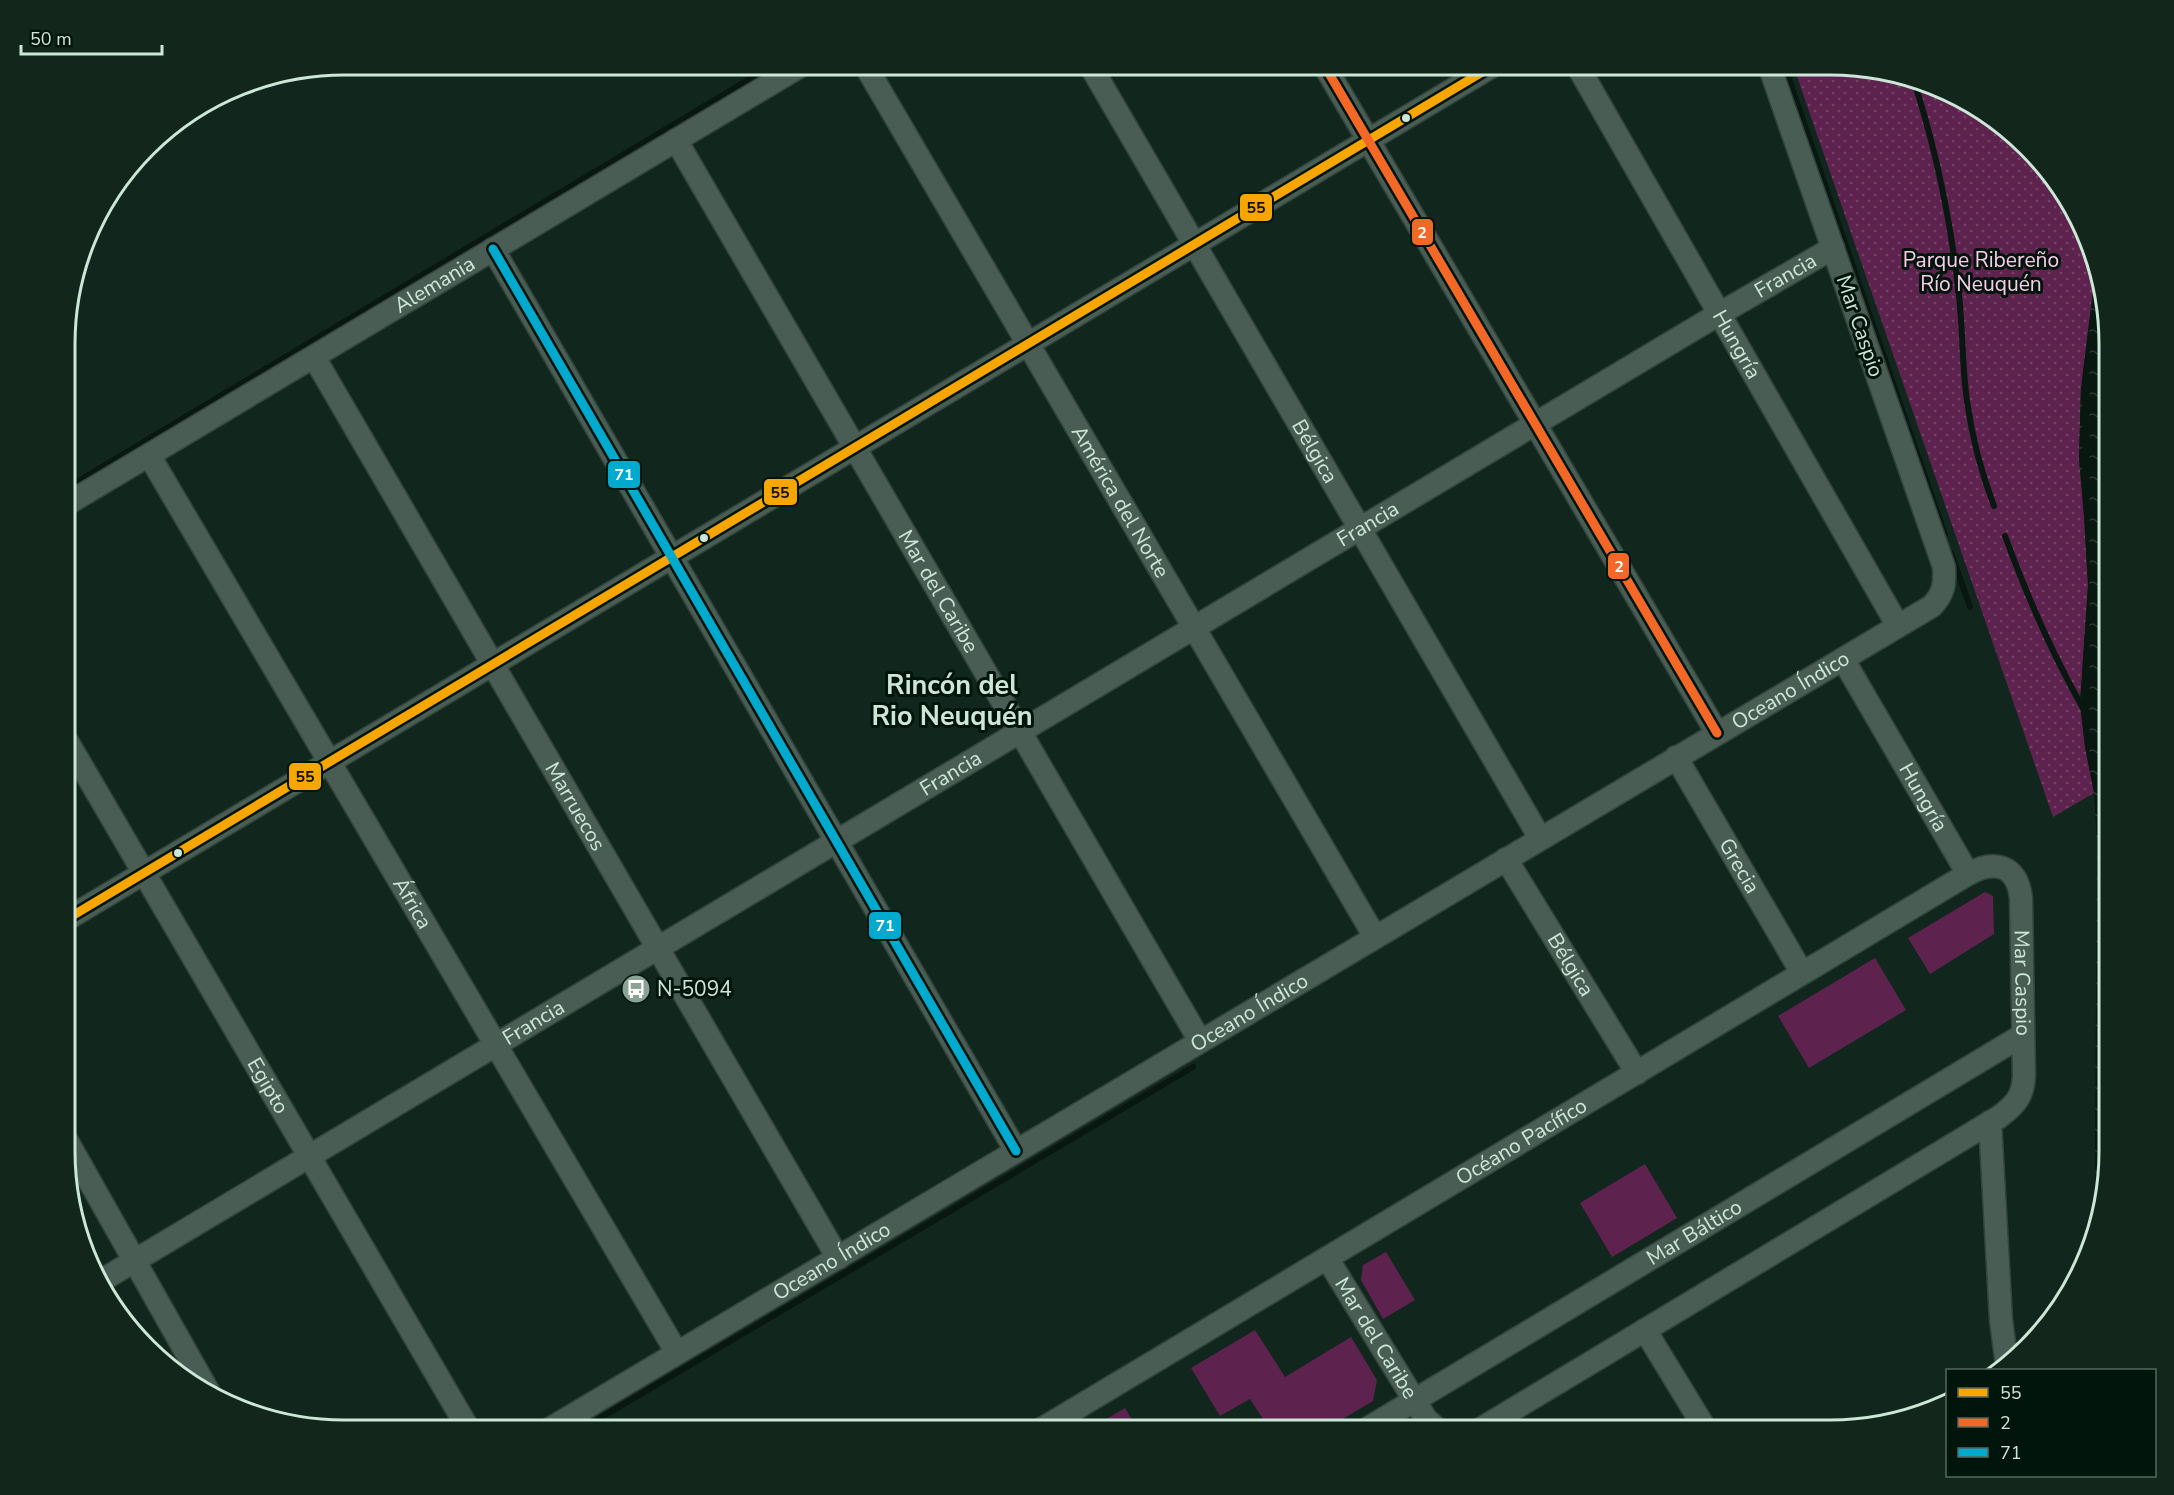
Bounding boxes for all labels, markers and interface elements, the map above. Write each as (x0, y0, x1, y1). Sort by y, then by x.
scale bar (21, 18, 162, 56)
text: 50 m (30, 27, 72, 51)
unlabelled marker (1400, 112, 1412, 124)
line badge: 55 (1239, 193, 1273, 222)
text: 55 (1246, 197, 1266, 219)
line badge: 2 (1411, 218, 1434, 246)
text: 2 (1417, 222, 1427, 244)
street label: Francia (1749, 246, 1822, 305)
park label: Parque Ribereño Río Neuquén (1903, 246, 2059, 298)
street label: Alemania (389, 250, 480, 320)
street label: Mar Caspio (1830, 271, 1890, 381)
street label: Hungría (1706, 305, 1768, 384)
street label: Bélgica (1285, 414, 1344, 488)
street label: América del Norte (1065, 421, 1176, 583)
line badge: 71 (607, 460, 641, 489)
text: 71 (614, 464, 634, 486)
line badge: 55 (763, 478, 798, 506)
text: 55 (770, 482, 790, 504)
street label: Francia (1332, 495, 1404, 553)
street label: Mar del Caribe (892, 525, 985, 658)
unlabelled marker (698, 532, 710, 544)
line badge: 2 (1607, 552, 1630, 580)
text: 2 (1614, 556, 1624, 578)
street label: Oceano Índico (1726, 644, 1855, 736)
district label: Rincón del Rio Neuquén (872, 667, 1032, 735)
street label: Francia (914, 744, 987, 803)
street label: Marruecos (539, 757, 612, 856)
street label: Hungría (1892, 758, 1955, 837)
line badge: 55 (288, 762, 322, 791)
text: 55 (295, 766, 315, 788)
street label: Grecia (1712, 833, 1767, 899)
unlabelled marker (172, 847, 184, 859)
street label: África (386, 872, 439, 934)
line badge: 71 (868, 911, 902, 940)
text: 71 (875, 915, 895, 937)
street label: Bélgica (1541, 928, 1601, 1002)
street label: Mar Caspio (2008, 930, 2037, 1036)
street label: Oceano Índico (1185, 967, 1313, 1059)
bus stop icon: N-5094 (620, 973, 652, 1005)
place label: N-5094 (657, 975, 732, 1003)
street label: Francia (497, 993, 570, 1052)
street label: Egipto (241, 1052, 295, 1119)
street label: Océano Pacífico (1450, 1092, 1592, 1192)
street label: Mar Báltico (1641, 1193, 1747, 1272)
street label: Oceano Índico (767, 1215, 896, 1307)
street label: Mar del Caribe (1328, 1272, 1424, 1404)
legend (1946, 1369, 2156, 1477)
text: 55 (2000, 1381, 2022, 1405)
text: 2 (2000, 1411, 2011, 1435)
text: 71 (2000, 1441, 2022, 1465)

